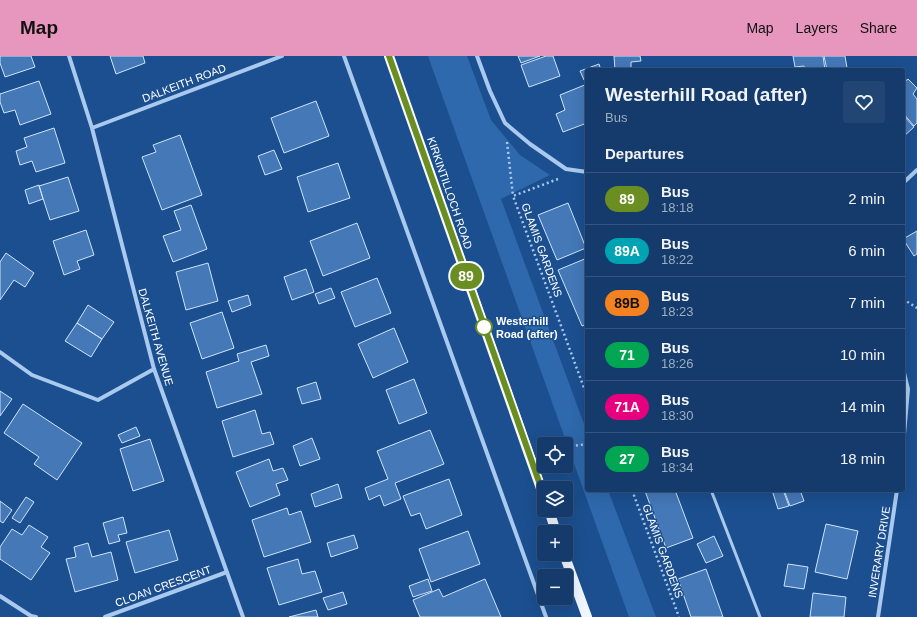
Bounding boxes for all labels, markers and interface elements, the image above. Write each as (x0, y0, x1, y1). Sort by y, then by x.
text: Map (20, 17, 58, 38)
text: Map (746, 20, 774, 36)
text: Layers (796, 20, 838, 36)
text: Share (860, 20, 897, 36)
street label: DALKEITH ROAD (140, 61, 228, 104)
button: heart (843, 81, 885, 123)
text: Westerhill Road (after) (605, 84, 807, 105)
text: Bus (605, 110, 627, 125)
street label: KIRKINTILLOCH ROAD (425, 135, 475, 251)
text: Departures (605, 145, 684, 162)
text: Bus (661, 183, 689, 200)
text: 2 min (848, 190, 885, 207)
text: 89 (619, 191, 635, 207)
text: 18:18 (661, 200, 694, 215)
street label: GLAMIS GARDENS (519, 201, 565, 299)
text: Bus (661, 235, 689, 252)
text: 6 min (848, 242, 885, 259)
text: 89A (614, 243, 640, 259)
text: 18:22 (661, 252, 694, 267)
line badge: 89 (448, 263, 484, 289)
text: 89 (458, 268, 474, 284)
street label: DALKEITH AVENUE (136, 287, 176, 387)
text: Bus (661, 287, 689, 304)
text: 7 min (848, 294, 885, 311)
text: 89B (614, 295, 640, 311)
text: 18:23 (661, 304, 694, 319)
place label: Westerhill Road (after) (496, 315, 558, 340)
marker: Westerhill Road (after) (475, 318, 493, 336)
text: Bus (661, 339, 689, 356)
text: 10 min (840, 346, 885, 363)
text: 71 (619, 347, 635, 363)
text: 18:26 (661, 356, 694, 371)
text: Bus (661, 391, 689, 408)
text: 14 min (840, 398, 885, 415)
text: 71A (614, 399, 640, 415)
text: 18:30 (661, 408, 694, 423)
map controls (537, 437, 573, 605)
button: locate (537, 437, 573, 473)
text: Bus (661, 443, 689, 460)
text: 18 min (840, 450, 885, 467)
text: 27 (619, 451, 635, 467)
text: 18:34 (661, 460, 694, 475)
button: layers (537, 481, 573, 517)
street label: GLAMIS GARDENS (640, 502, 686, 600)
street label: INVERARY DRIVE (866, 505, 892, 599)
button: + (537, 525, 573, 561)
street label: CLOAN CRESCENT (113, 563, 213, 609)
button: − (537, 569, 573, 605)

